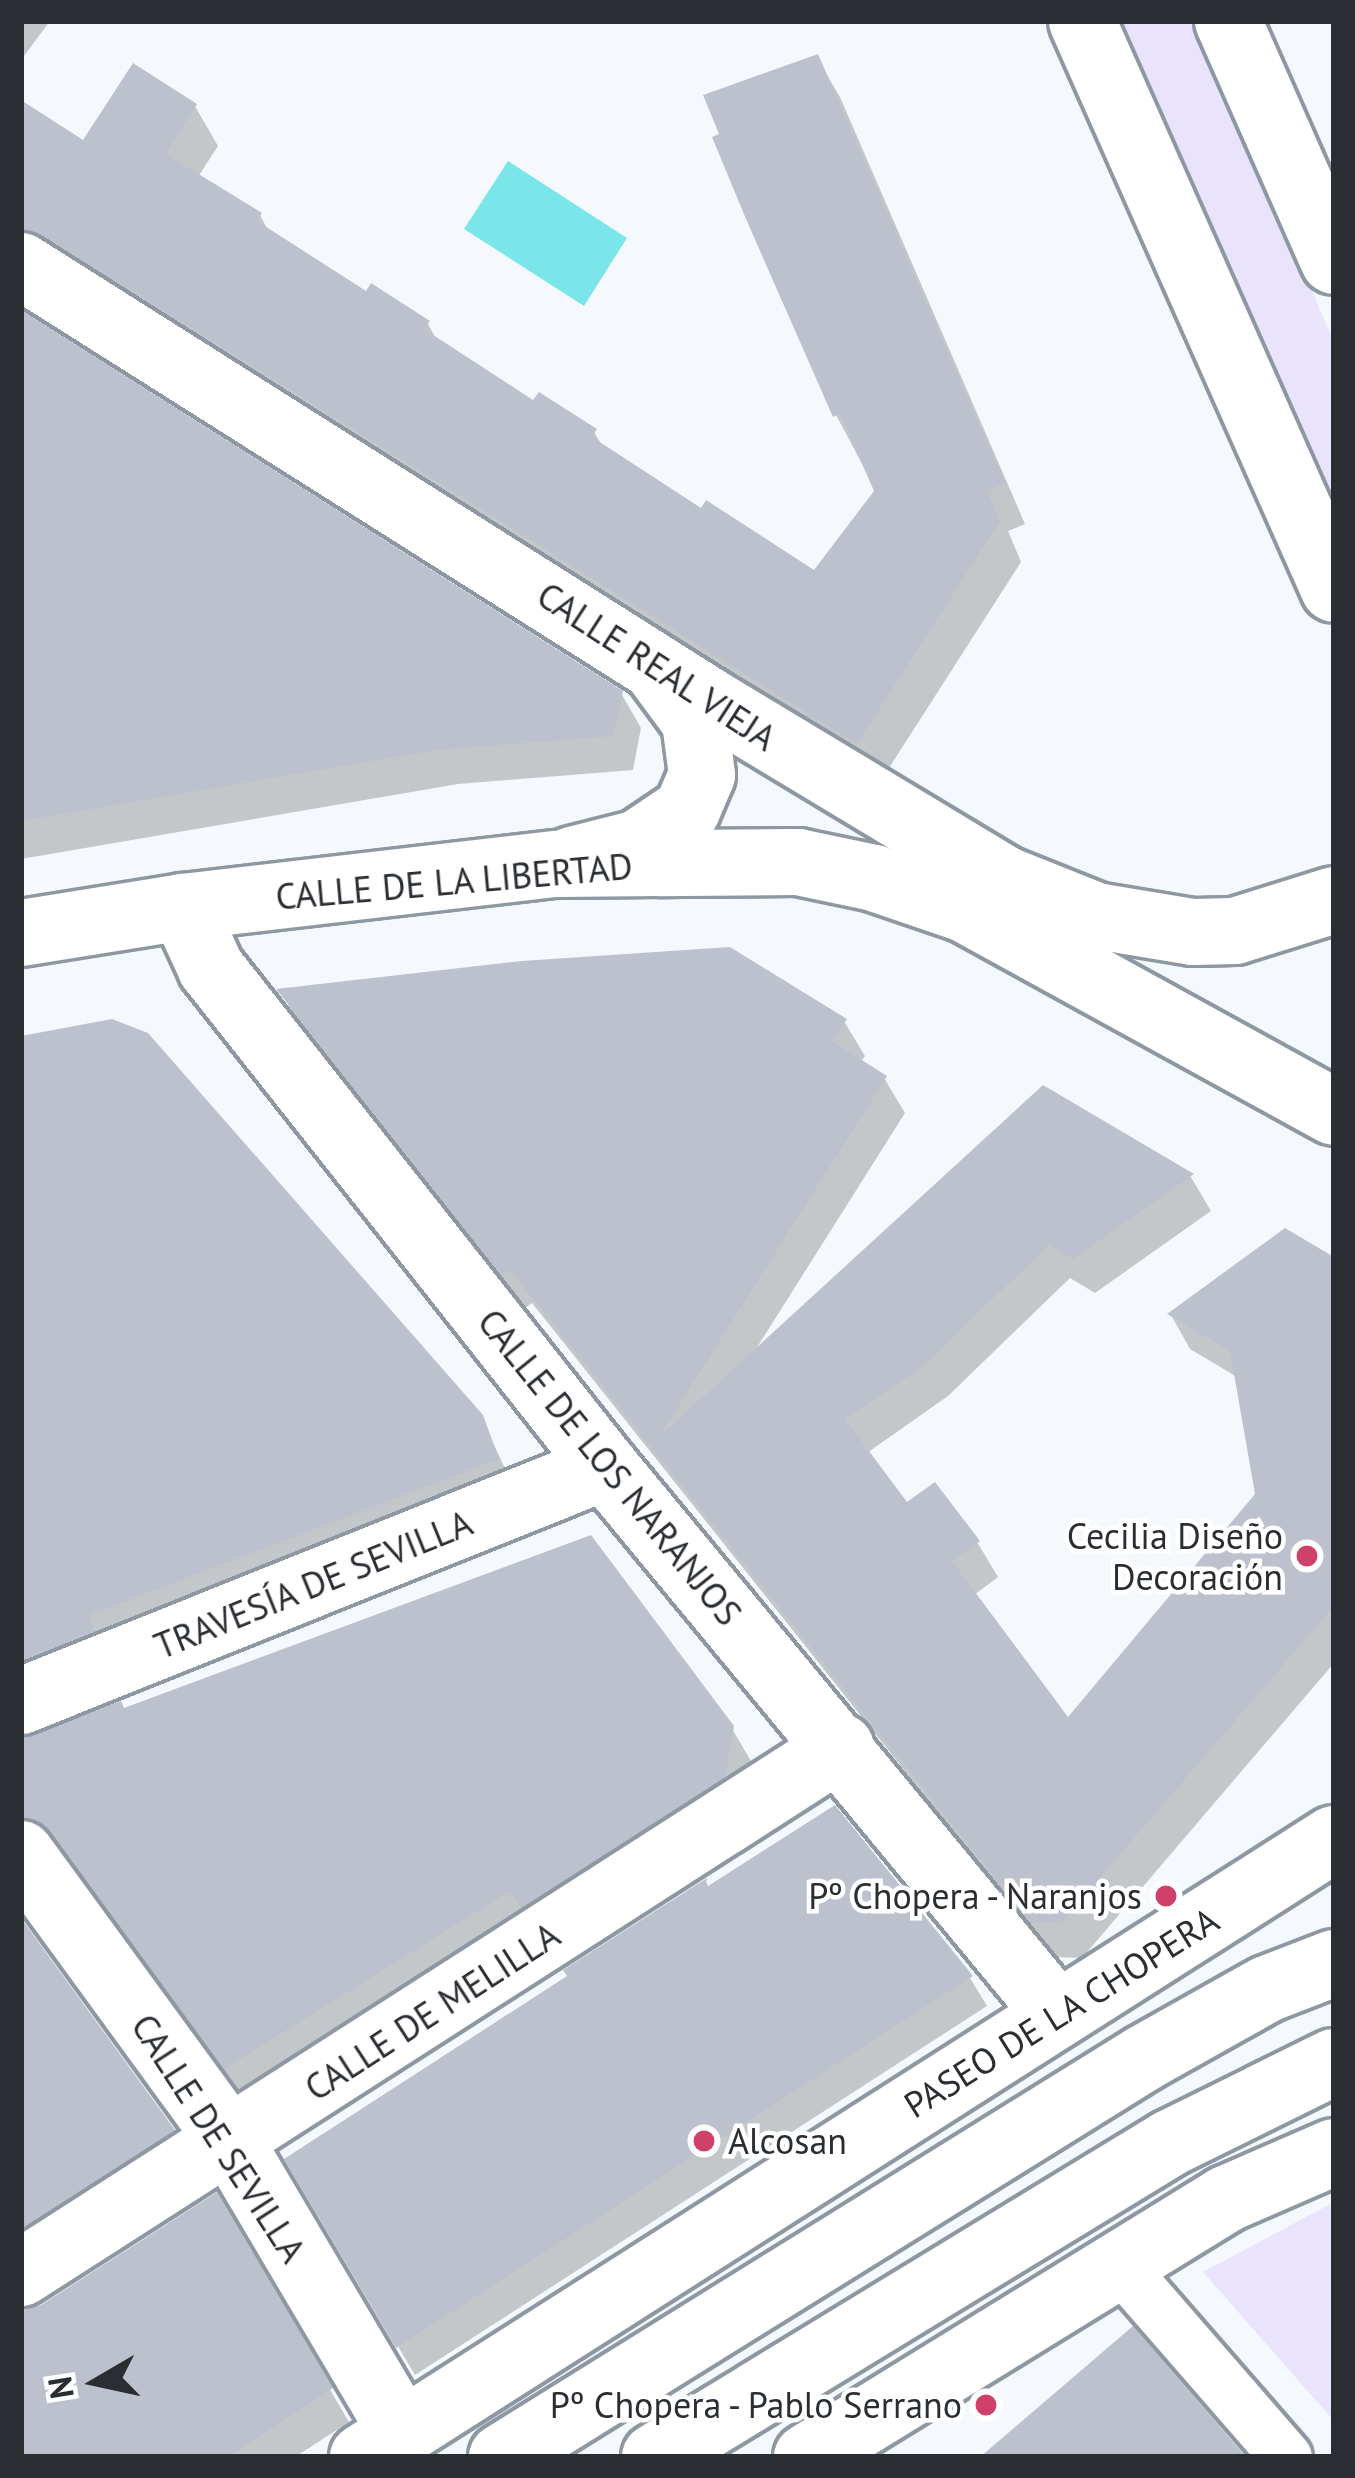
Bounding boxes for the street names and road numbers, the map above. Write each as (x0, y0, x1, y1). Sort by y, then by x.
street label: CALLE REAL VIEJA (528, 572, 786, 760)
street label: CALLE DE LA LIBERTAD (273, 844, 635, 918)
street label: CALLE DE LOS NARANJOS (469, 1300, 751, 1634)
street label: TRAVESÍA DE SEVILLA (147, 1500, 479, 1668)
street label: PASEO DE LA CHOPERA (895, 1897, 1227, 2127)
street label: CALLE DE MELILLA (297, 1913, 567, 2109)
street label: CALLE DE SEVILLA (123, 2006, 315, 2270)

